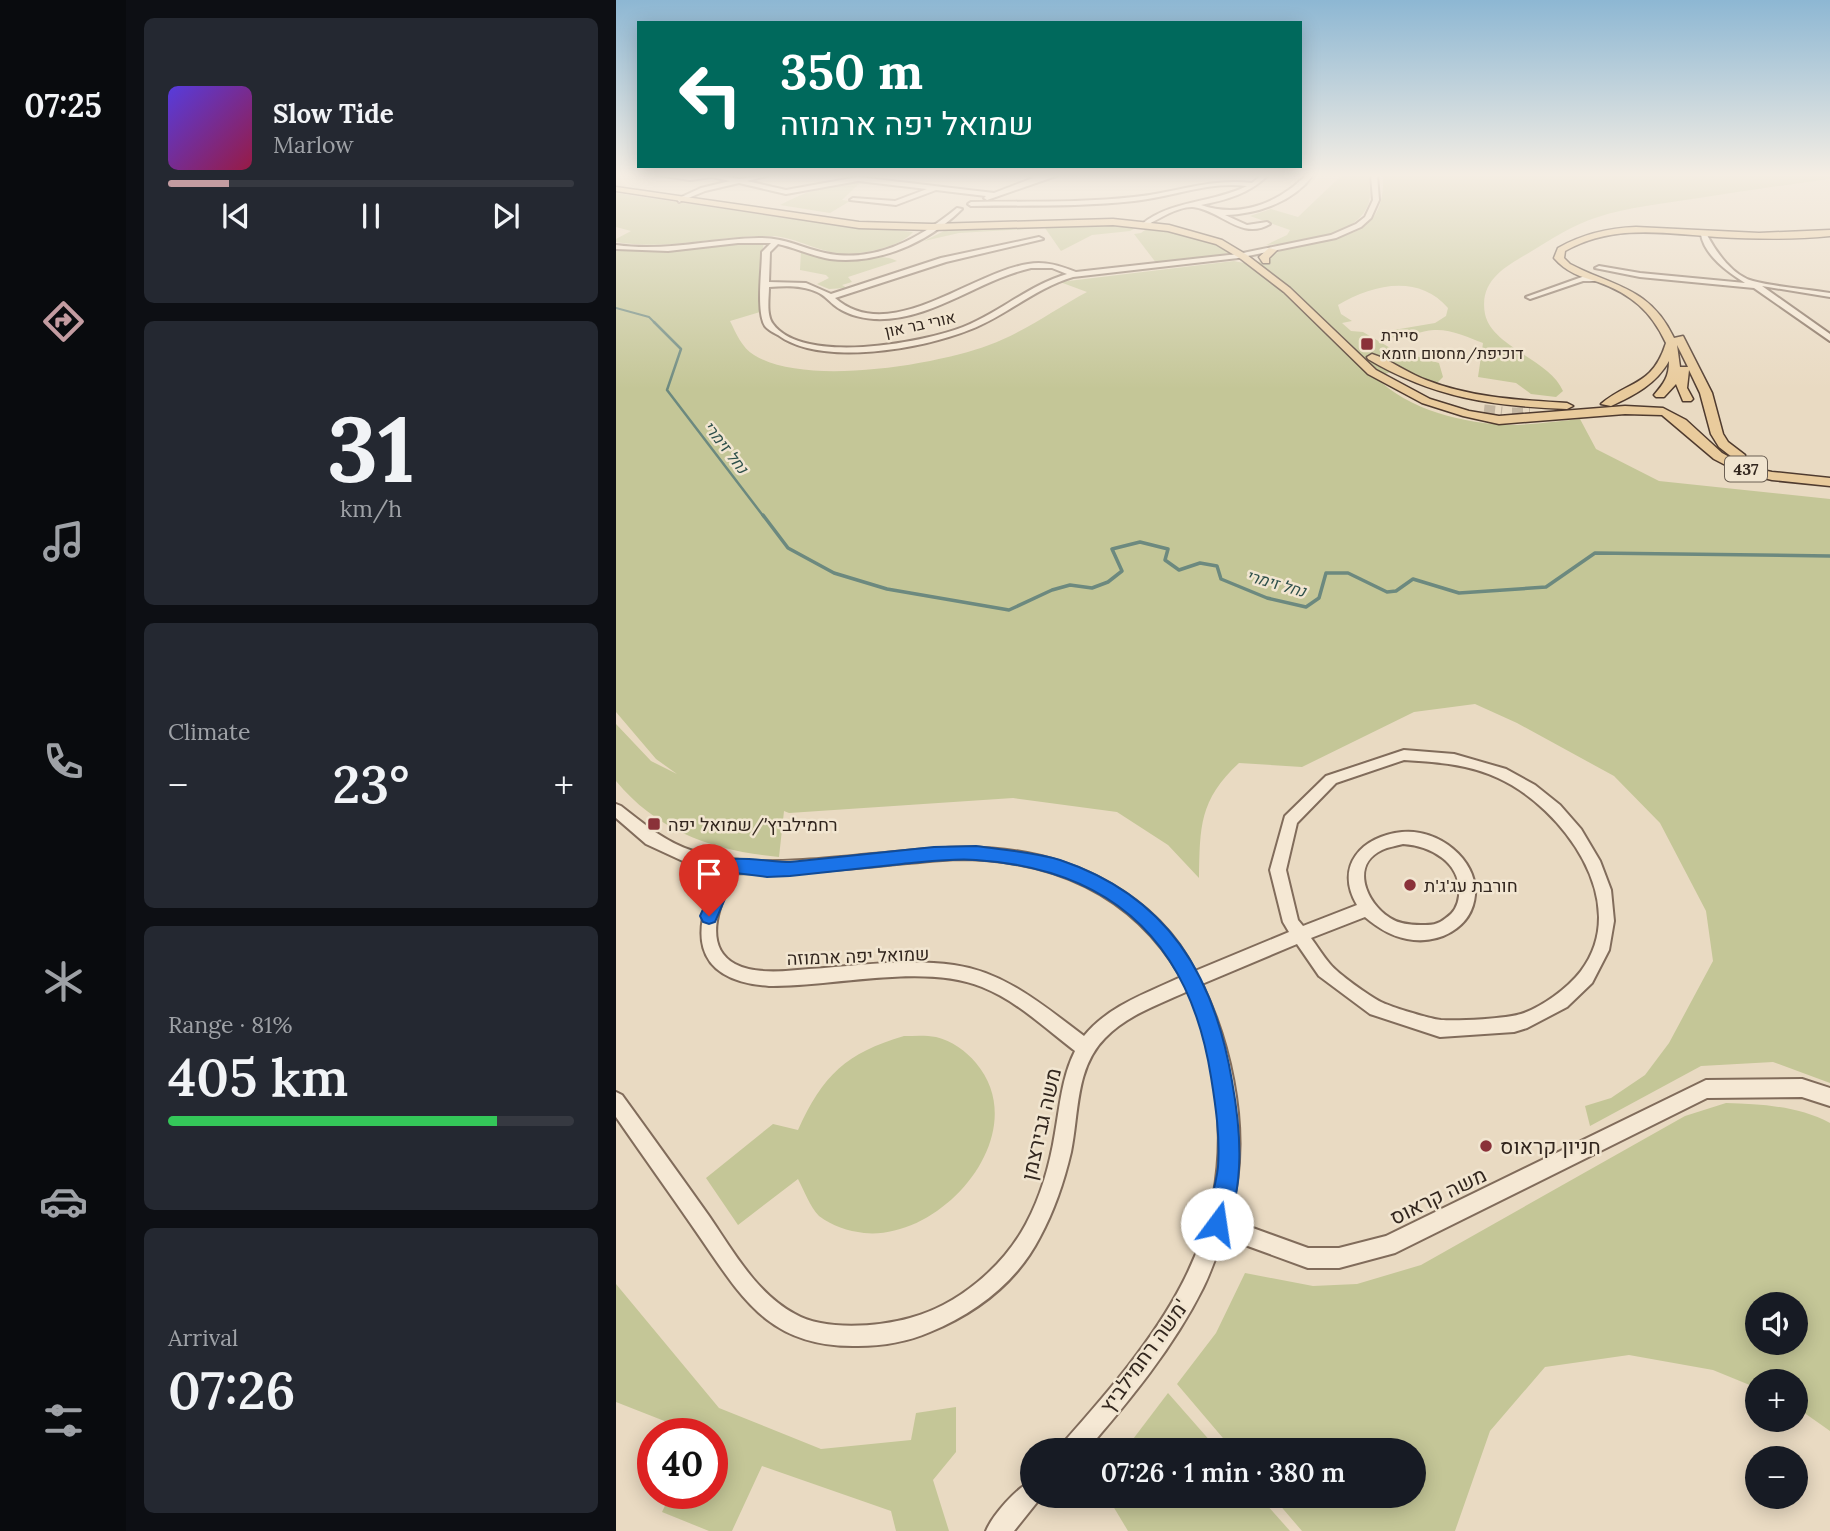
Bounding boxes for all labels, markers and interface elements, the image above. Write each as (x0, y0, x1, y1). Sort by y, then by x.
text: 350 m (780, 40, 923, 102)
icon: left (665, 49, 756, 140)
text: 07:25 (24, 85, 102, 126)
text: Slow Tide (273, 97, 394, 130)
text: שמואל יפה ארמוזה (780, 103, 1034, 144)
text: Marlow (273, 130, 354, 159)
icon: previous (217, 197, 255, 235)
icon: pause (352, 197, 390, 235)
icon: next (487, 197, 525, 235)
icon: directions (39, 297, 88, 346)
street label: אורי בר און (883, 307, 957, 341)
place label: סיירת דוכיפת/מחסום חזמא (1381, 325, 1523, 364)
marker: סיירת דוכיפת/מחסום חזמא (1359, 336, 1375, 352)
text: 31 (327, 390, 415, 507)
water label: נחל זימרי (699, 417, 753, 478)
road number: 437 (1725, 456, 1767, 482)
text: km/h (340, 494, 402, 523)
icon: music (39, 517, 88, 566)
water label: נחל זימרי (1244, 565, 1309, 601)
text: Climate (168, 717, 250, 746)
icon: phone (39, 737, 88, 786)
text: 23° (333, 751, 409, 817)
text: − (168, 761, 188, 809)
text: + (554, 761, 574, 809)
place label: רחמילביץ׳/שמואל יפה (668, 813, 838, 836)
marker: רחמילביץ׳/שמואל יפה (646, 816, 662, 832)
pin (679, 844, 739, 916)
icon: arrive (690, 855, 728, 893)
place label: חורבת עג'ג'ת (1424, 874, 1518, 897)
marker: חורבת עג'ג'ת (1402, 877, 1418, 893)
street label: שמואל יפה ארמוזה (786, 942, 930, 970)
icon: climate (39, 957, 88, 1006)
text: Range · 81% (168, 1010, 293, 1039)
text: 405 km (168, 1044, 348, 1110)
street label: משה גבירצמן (1015, 1065, 1067, 1183)
place label: חניון קראוס (1500, 1133, 1601, 1160)
marker: חניון קראוס (1478, 1138, 1494, 1154)
street label: משה קראוס (1385, 1161, 1491, 1231)
icon: car (39, 1177, 88, 1226)
position arrow (1180, 1187, 1254, 1261)
map controls (1745, 1292, 1808, 1509)
button: sound (1745, 1292, 1808, 1355)
street label: משה רחמילביץ' (1094, 1294, 1194, 1418)
text: Arrival (168, 1323, 238, 1352)
text: 07:26 (168, 1357, 295, 1423)
button: + (1745, 1369, 1808, 1432)
icon: filters (39, 1396, 88, 1445)
speed limit sign: 40 (637, 1418, 728, 1509)
button: − (1745, 1446, 1808, 1509)
text: 07:26 · 1 min · 380 m (1101, 1456, 1345, 1489)

